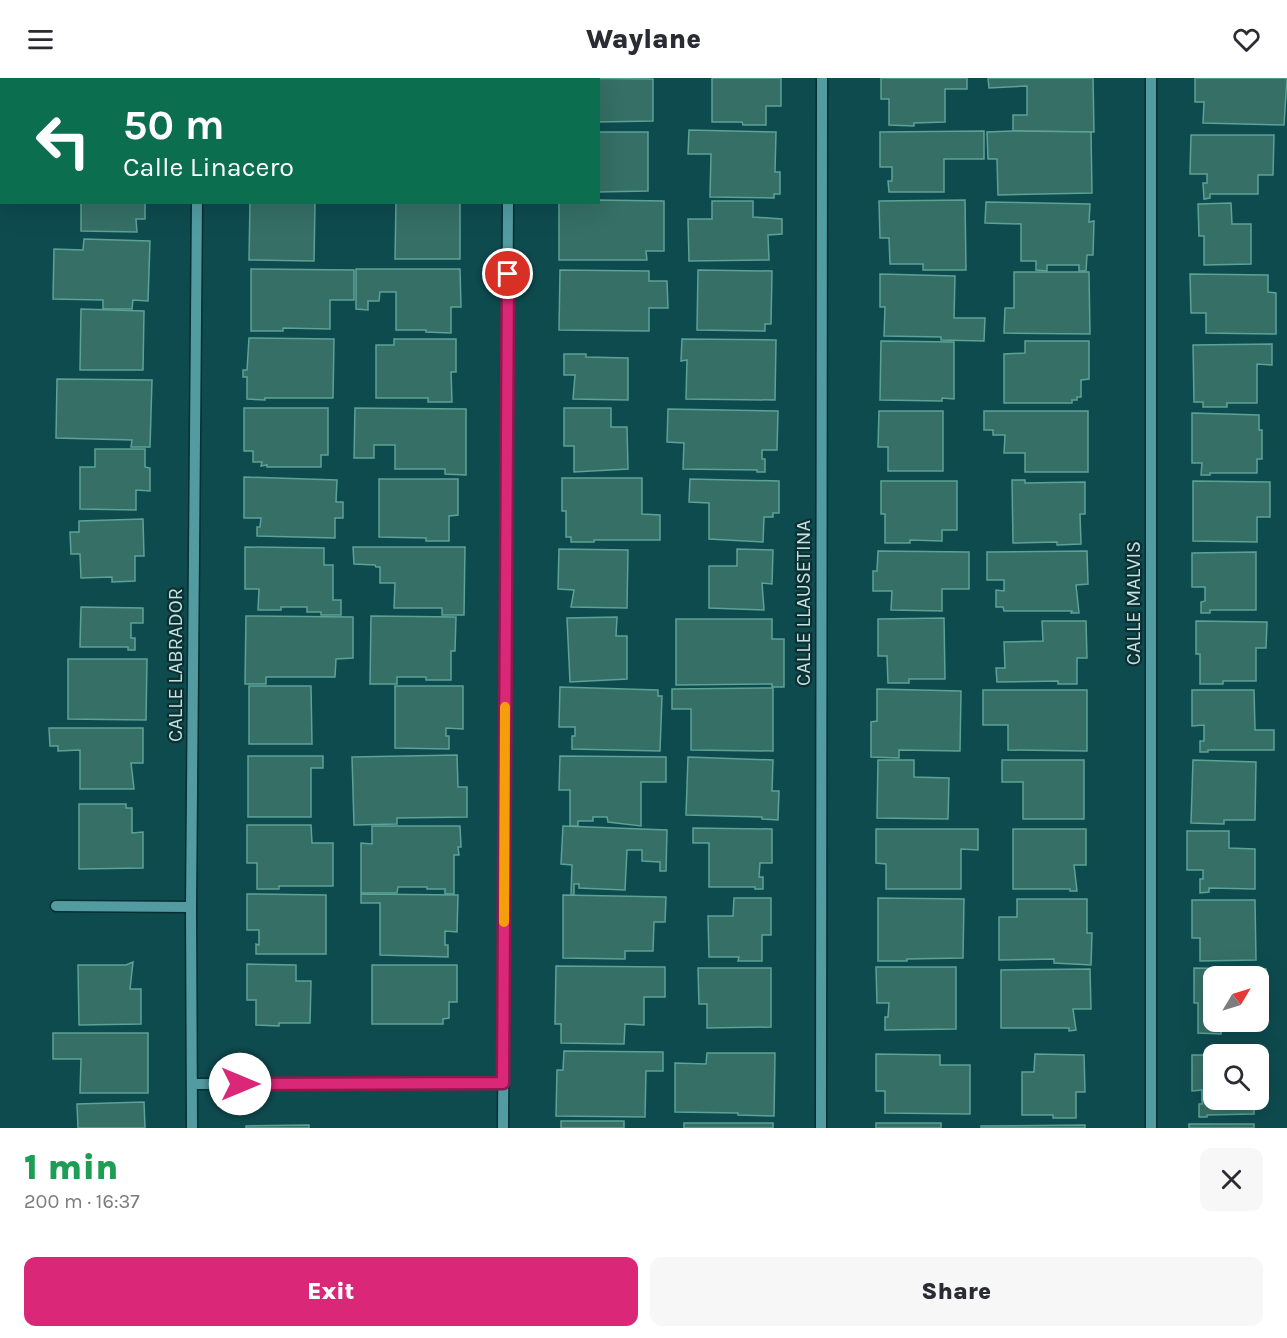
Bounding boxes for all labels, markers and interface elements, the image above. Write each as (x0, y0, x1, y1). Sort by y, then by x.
icon: menu (24, 23, 57, 56)
text: Waylane (586, 23, 701, 55)
icon: heart (1230, 23, 1263, 56)
text: 50 m (123, 100, 225, 150)
icon: left (24, 102, 102, 180)
text: Calle Linacero (123, 151, 294, 183)
pin (482, 248, 533, 299)
icon: arrive (491, 257, 524, 290)
street label: CALLE LLAUSETINA (792, 520, 815, 686)
street label: CALLE MALVIS (1122, 541, 1145, 665)
street label: CALLE LABRADOR (164, 588, 187, 742)
north arrow (1203, 966, 1269, 1032)
map controls (1203, 966, 1269, 1110)
button: search (1203, 1044, 1269, 1110)
position arrow (208, 1052, 272, 1116)
text: 1 min (24, 1146, 118, 1188)
button: close (1200, 1148, 1263, 1211)
text: 200 m · 16:37 (24, 1190, 140, 1213)
button: Exit (24, 1257, 638, 1326)
button: Share (650, 1257, 1263, 1326)

